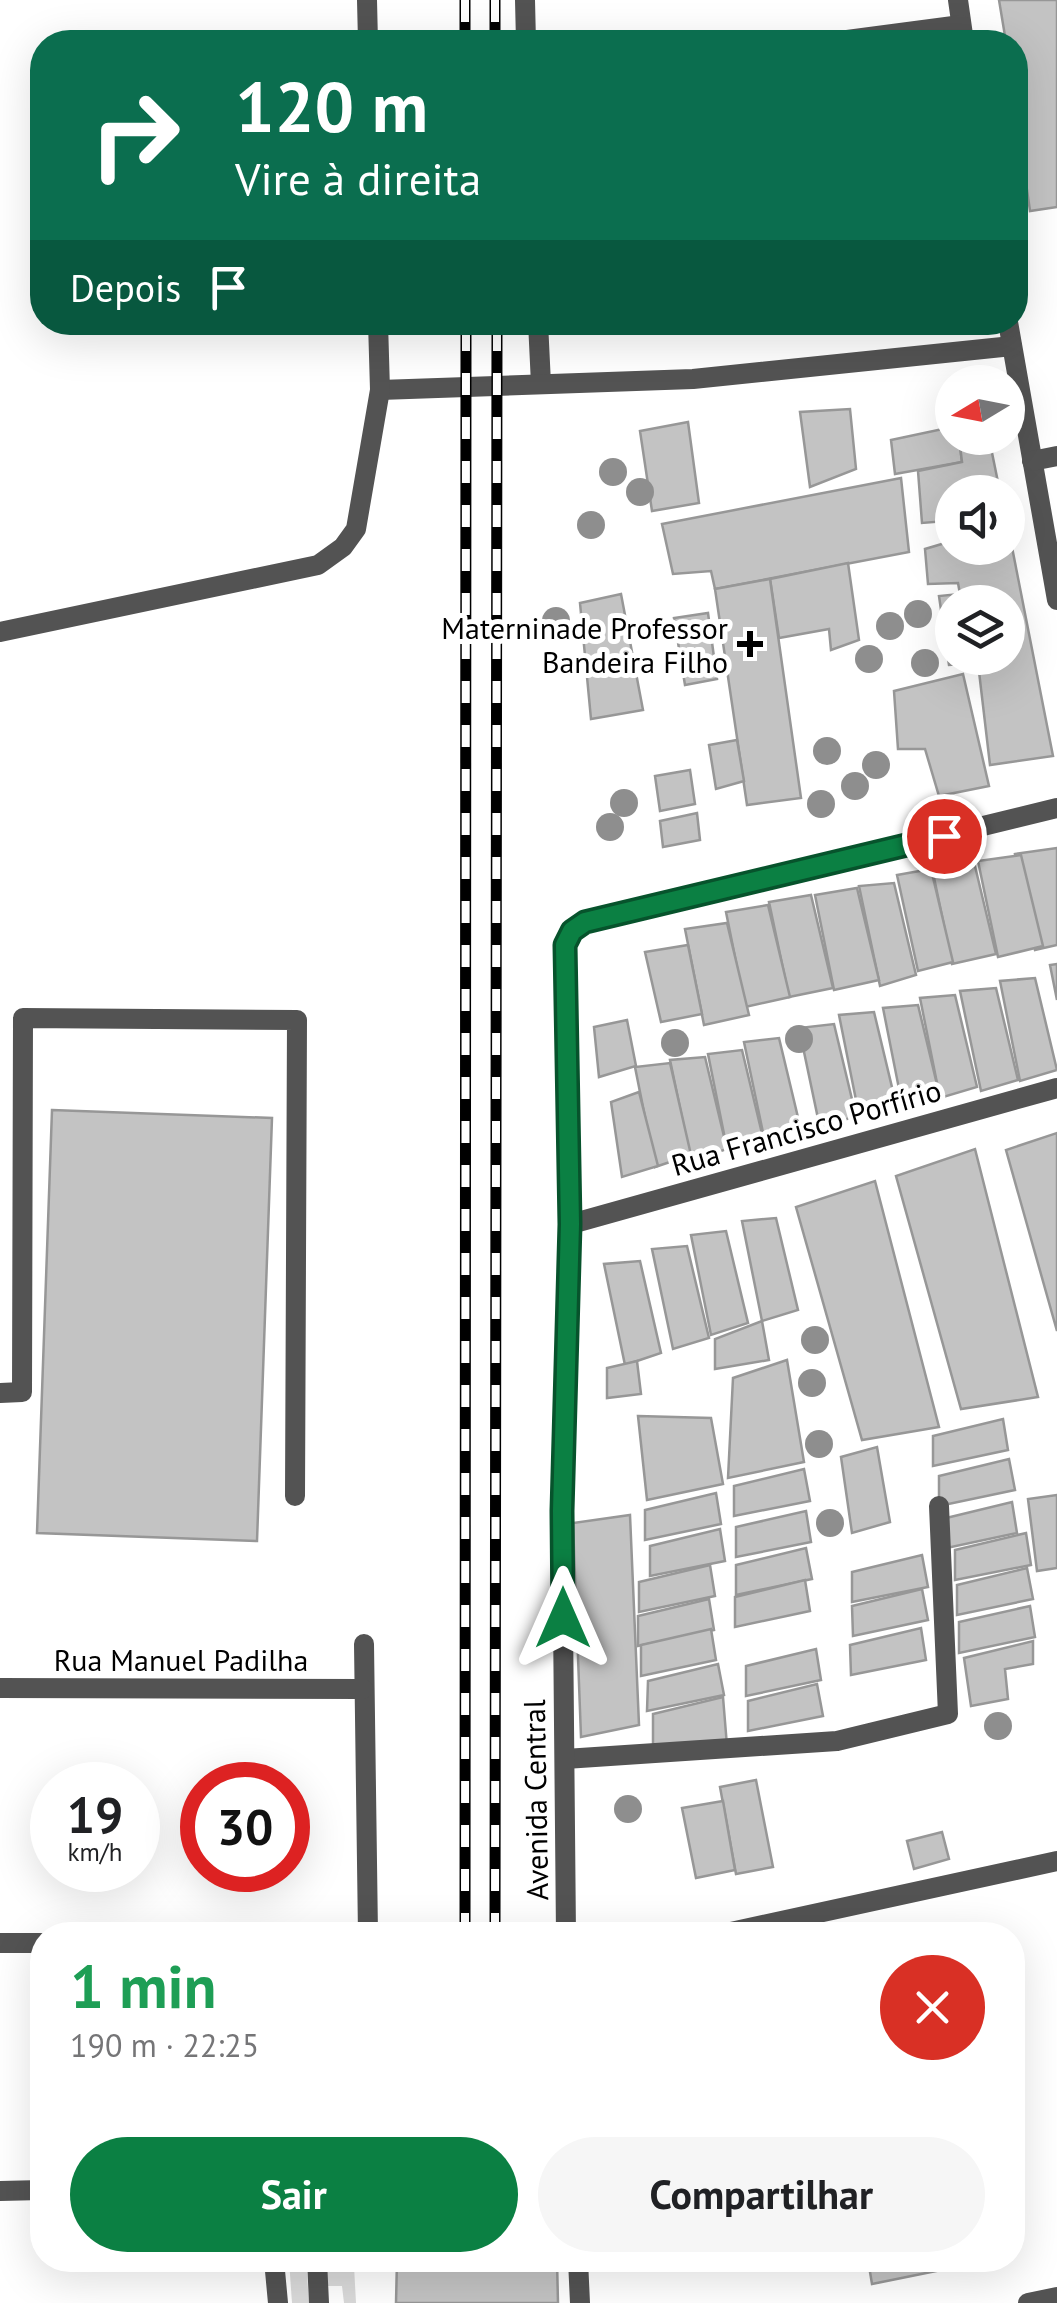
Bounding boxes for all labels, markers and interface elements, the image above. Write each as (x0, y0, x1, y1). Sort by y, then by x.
text: 120 m (235, 61, 428, 151)
icon: right (70, 70, 200, 200)
text: Vire à direita (235, 149, 481, 207)
icon: arrive (201, 260, 256, 315)
text: Depois (70, 263, 181, 312)
north arrow (935, 365, 1025, 455)
map controls (935, 365, 1025, 675)
button: sound (935, 475, 1025, 565)
button: layers (935, 585, 1025, 675)
place label: Materninade Professor Bandeira Filho (441, 608, 728, 681)
marker: Materninade Professor Bandeira Filho (737, 631, 763, 657)
pin (902, 794, 987, 879)
icon: arrive (917, 809, 972, 864)
street label: Rua Francisco Porfírio (667, 1070, 945, 1184)
position arrow (511, 1566, 615, 1670)
street label: Rua Manuel Padilha (54, 1640, 308, 1679)
street label: Avenida Central (514, 1699, 556, 1901)
speed limit sign: 30 (180, 1762, 310, 1892)
text: 19 (67, 1782, 123, 1847)
text: km/h (68, 1836, 122, 1868)
text: 1 min (70, 1947, 216, 2025)
button: close (880, 1955, 985, 2060)
text: 190 m · 22:25 (70, 2024, 259, 2066)
button: Sair (70, 2137, 518, 2252)
button: Compartilhar (538, 2137, 985, 2252)

